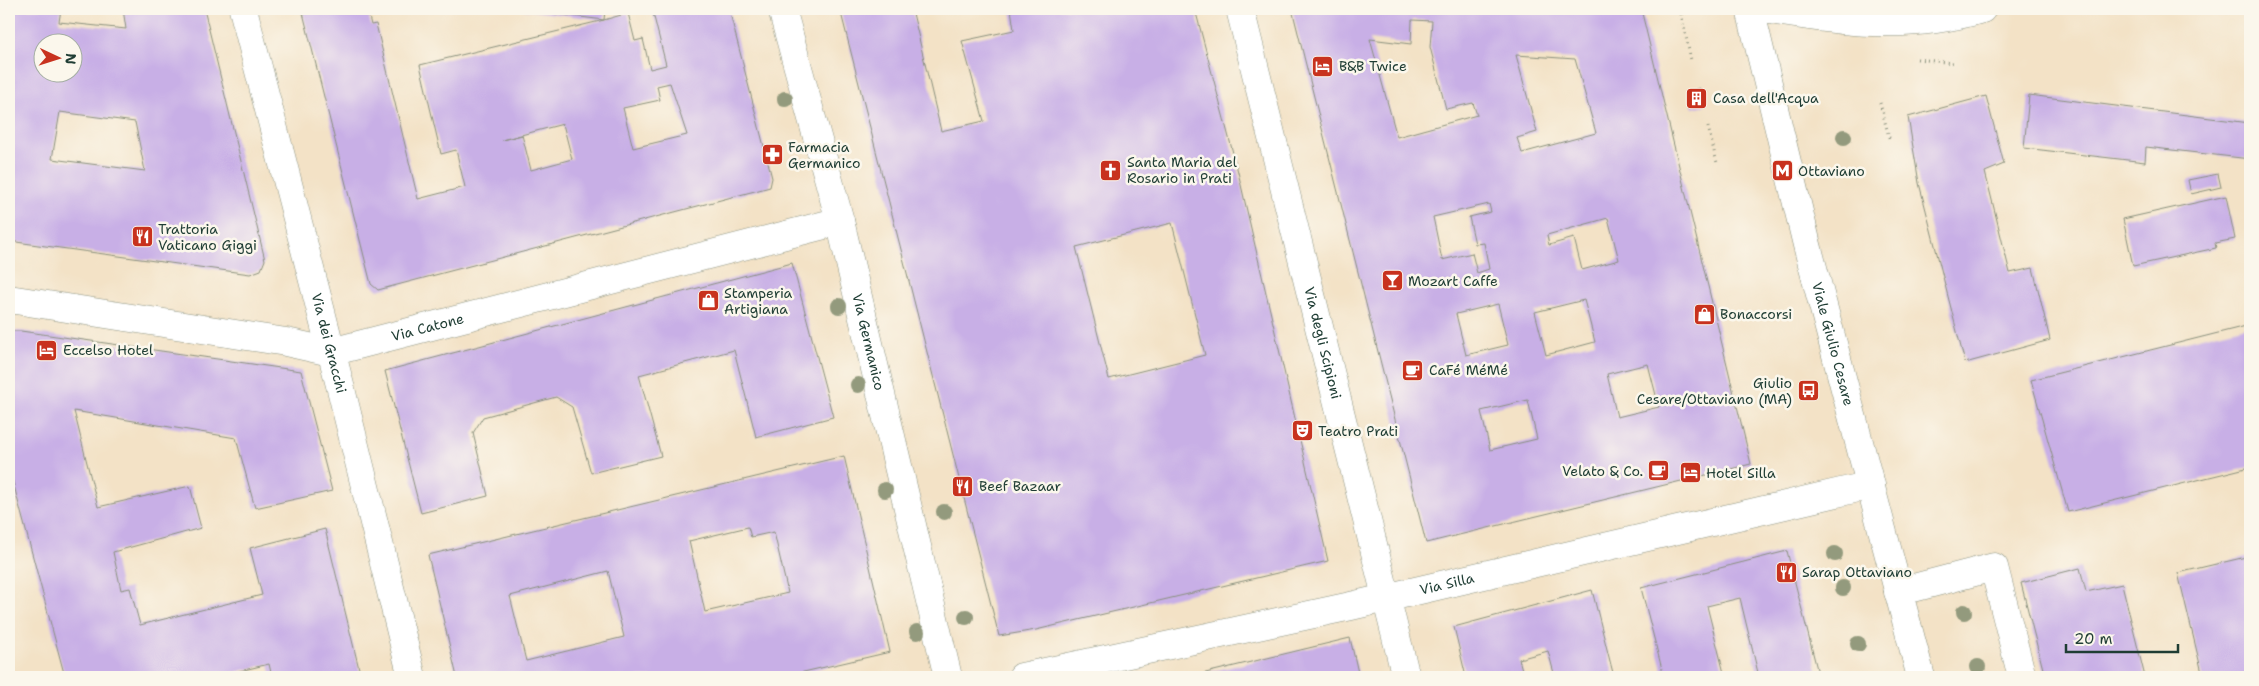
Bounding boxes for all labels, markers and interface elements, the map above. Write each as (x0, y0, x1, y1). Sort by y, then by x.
north arrow (32, 32, 82, 82)
text: N (62, 53, 80, 65)
hotel icon: B&B Twice (1311, 54, 1335, 78)
place label: B&B Twice (1339, 57, 1407, 75)
building icon: Casa dell'Acqua (1685, 86, 1709, 110)
place label: Casa dell'Acqua (1713, 89, 1819, 107)
place label: Farmacia Germanico (788, 138, 861, 172)
pharmacy icon: Farmacia Germanico (760, 143, 784, 167)
place label: Santa Maria del Rosario in Prati (1127, 153, 1238, 187)
church icon: Santa Maria del Rosario in Prati (1099, 158, 1123, 182)
metro station icon: Ottaviano (1770, 159, 1794, 183)
place label: Ottaviano (1798, 162, 1865, 180)
place label: Trattoria Vaticano Giggi (158, 220, 257, 254)
restaurant icon: Trattoria Vaticano Giggi (130, 225, 154, 249)
bar icon: Mozart Caffe (1380, 269, 1404, 293)
place label: Mozart Caffe (1408, 272, 1498, 290)
street label: Viale Giulio Cesare (1808, 280, 1858, 408)
place label: Stamperia Artigiana (724, 284, 793, 318)
street label: Via degli Scipioni (1300, 285, 1346, 401)
shop icon: Stamperia Artigiana (696, 289, 720, 313)
street label: Via dei Gracchi (308, 291, 351, 395)
street label: Via Germanico (848, 291, 889, 392)
shop icon: Bonaccorsi (1692, 302, 1716, 326)
place label: Bonaccorsi (1720, 305, 1792, 323)
street label: Via Catone (389, 309, 466, 345)
hotel icon: Eccelso Hotel (35, 338, 59, 362)
place label: Eccelso Hotel (63, 341, 154, 359)
cafe icon: CaFé MéMé (1401, 358, 1425, 382)
place label: CaFé MéMé (1429, 361, 1508, 379)
place label: Giulio Cesare/Ottaviano (MA) (1637, 374, 1792, 408)
bus stop icon: Giulio Cesare/Ottaviano (MA) (1796, 379, 1820, 403)
theatre icon: Teatro Prati (1290, 419, 1314, 443)
place label: Teatro Prati (1318, 422, 1398, 440)
cafe icon: Velato & Co. (1647, 459, 1671, 483)
hotel icon: Hotel Silla (1678, 461, 1702, 485)
place label: Velato & Co. (1562, 462, 1643, 480)
place label: Hotel Silla (1706, 464, 1776, 482)
restaurant icon: Beef Bazaar (951, 474, 975, 498)
place label: Beef Bazaar (979, 477, 1062, 495)
restaurant icon: Sarap Ottaviano (1774, 560, 1798, 584)
place label: Sarap Ottaviano (1802, 563, 1912, 581)
street label: Via Silla (1418, 569, 1476, 599)
scale bar (2066, 621, 2179, 653)
text: 20 m (2074, 629, 2113, 649)

